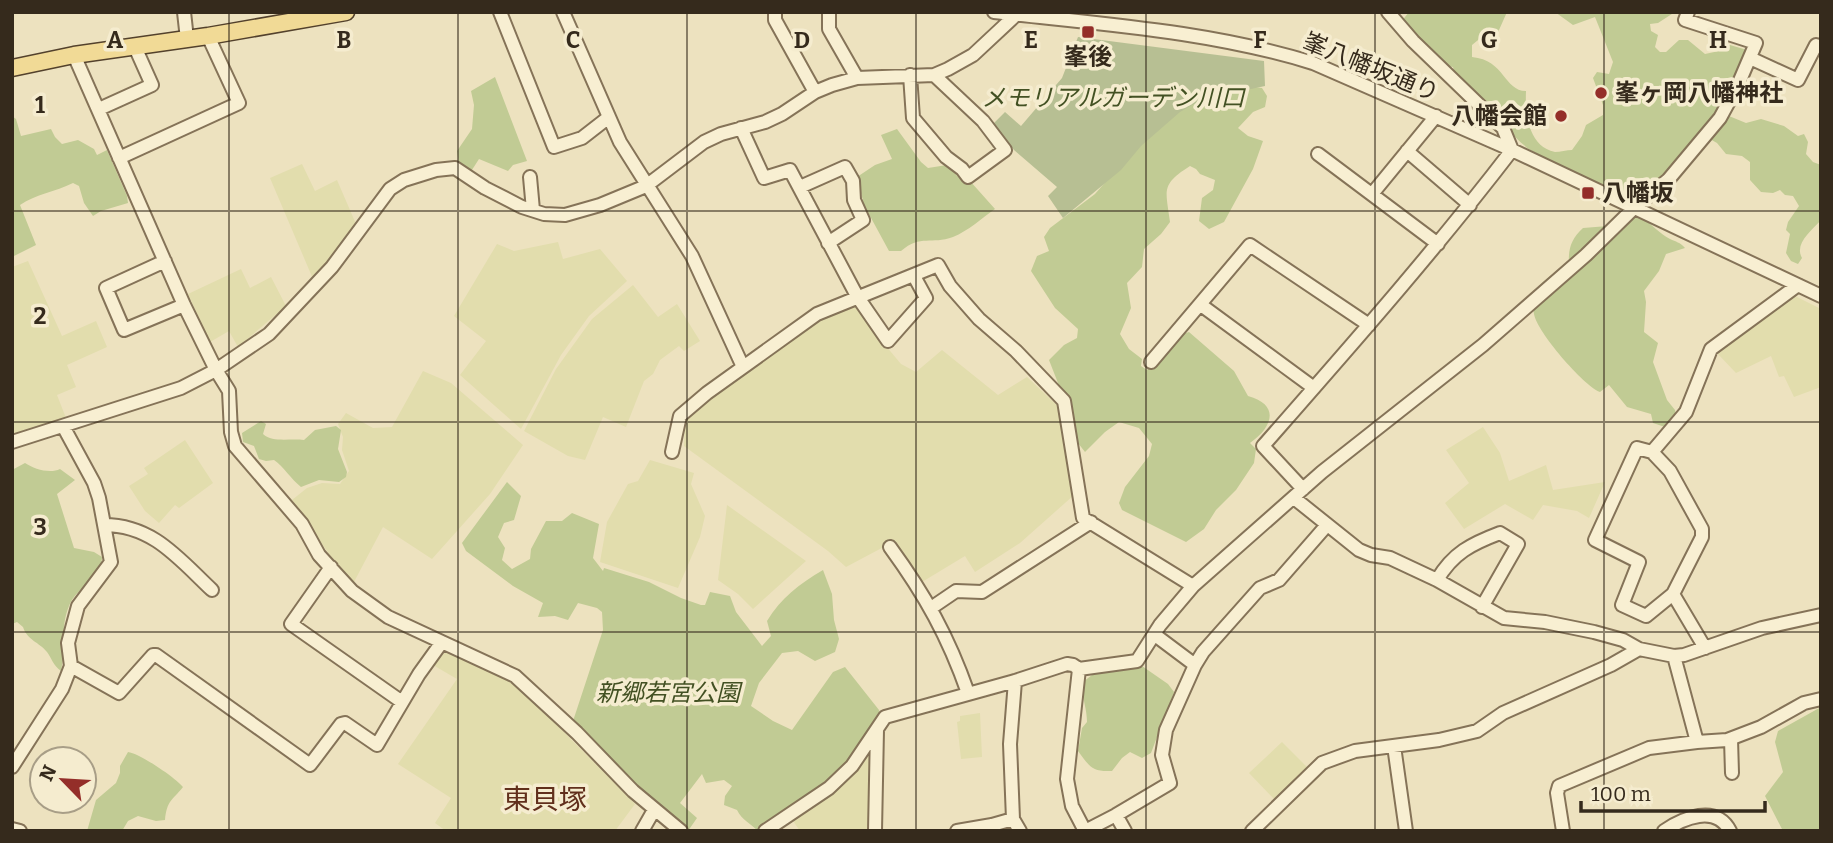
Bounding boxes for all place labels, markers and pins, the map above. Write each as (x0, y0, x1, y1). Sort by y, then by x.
marker: 峯後 (1080, 24, 1096, 40)
place label: 峯後 (1064, 43, 1112, 71)
place label: 峯ヶ岡八幡神社 (1615, 79, 1783, 107)
marker: 峯ヶ岡八幡神社 (1593, 85, 1609, 101)
place label: 八幡会館 (1451, 102, 1547, 130)
marker: 八幡会館 (1553, 108, 1569, 124)
place label: 八幡坂 (1602, 179, 1674, 207)
marker: 八幡坂 (1580, 185, 1596, 201)

